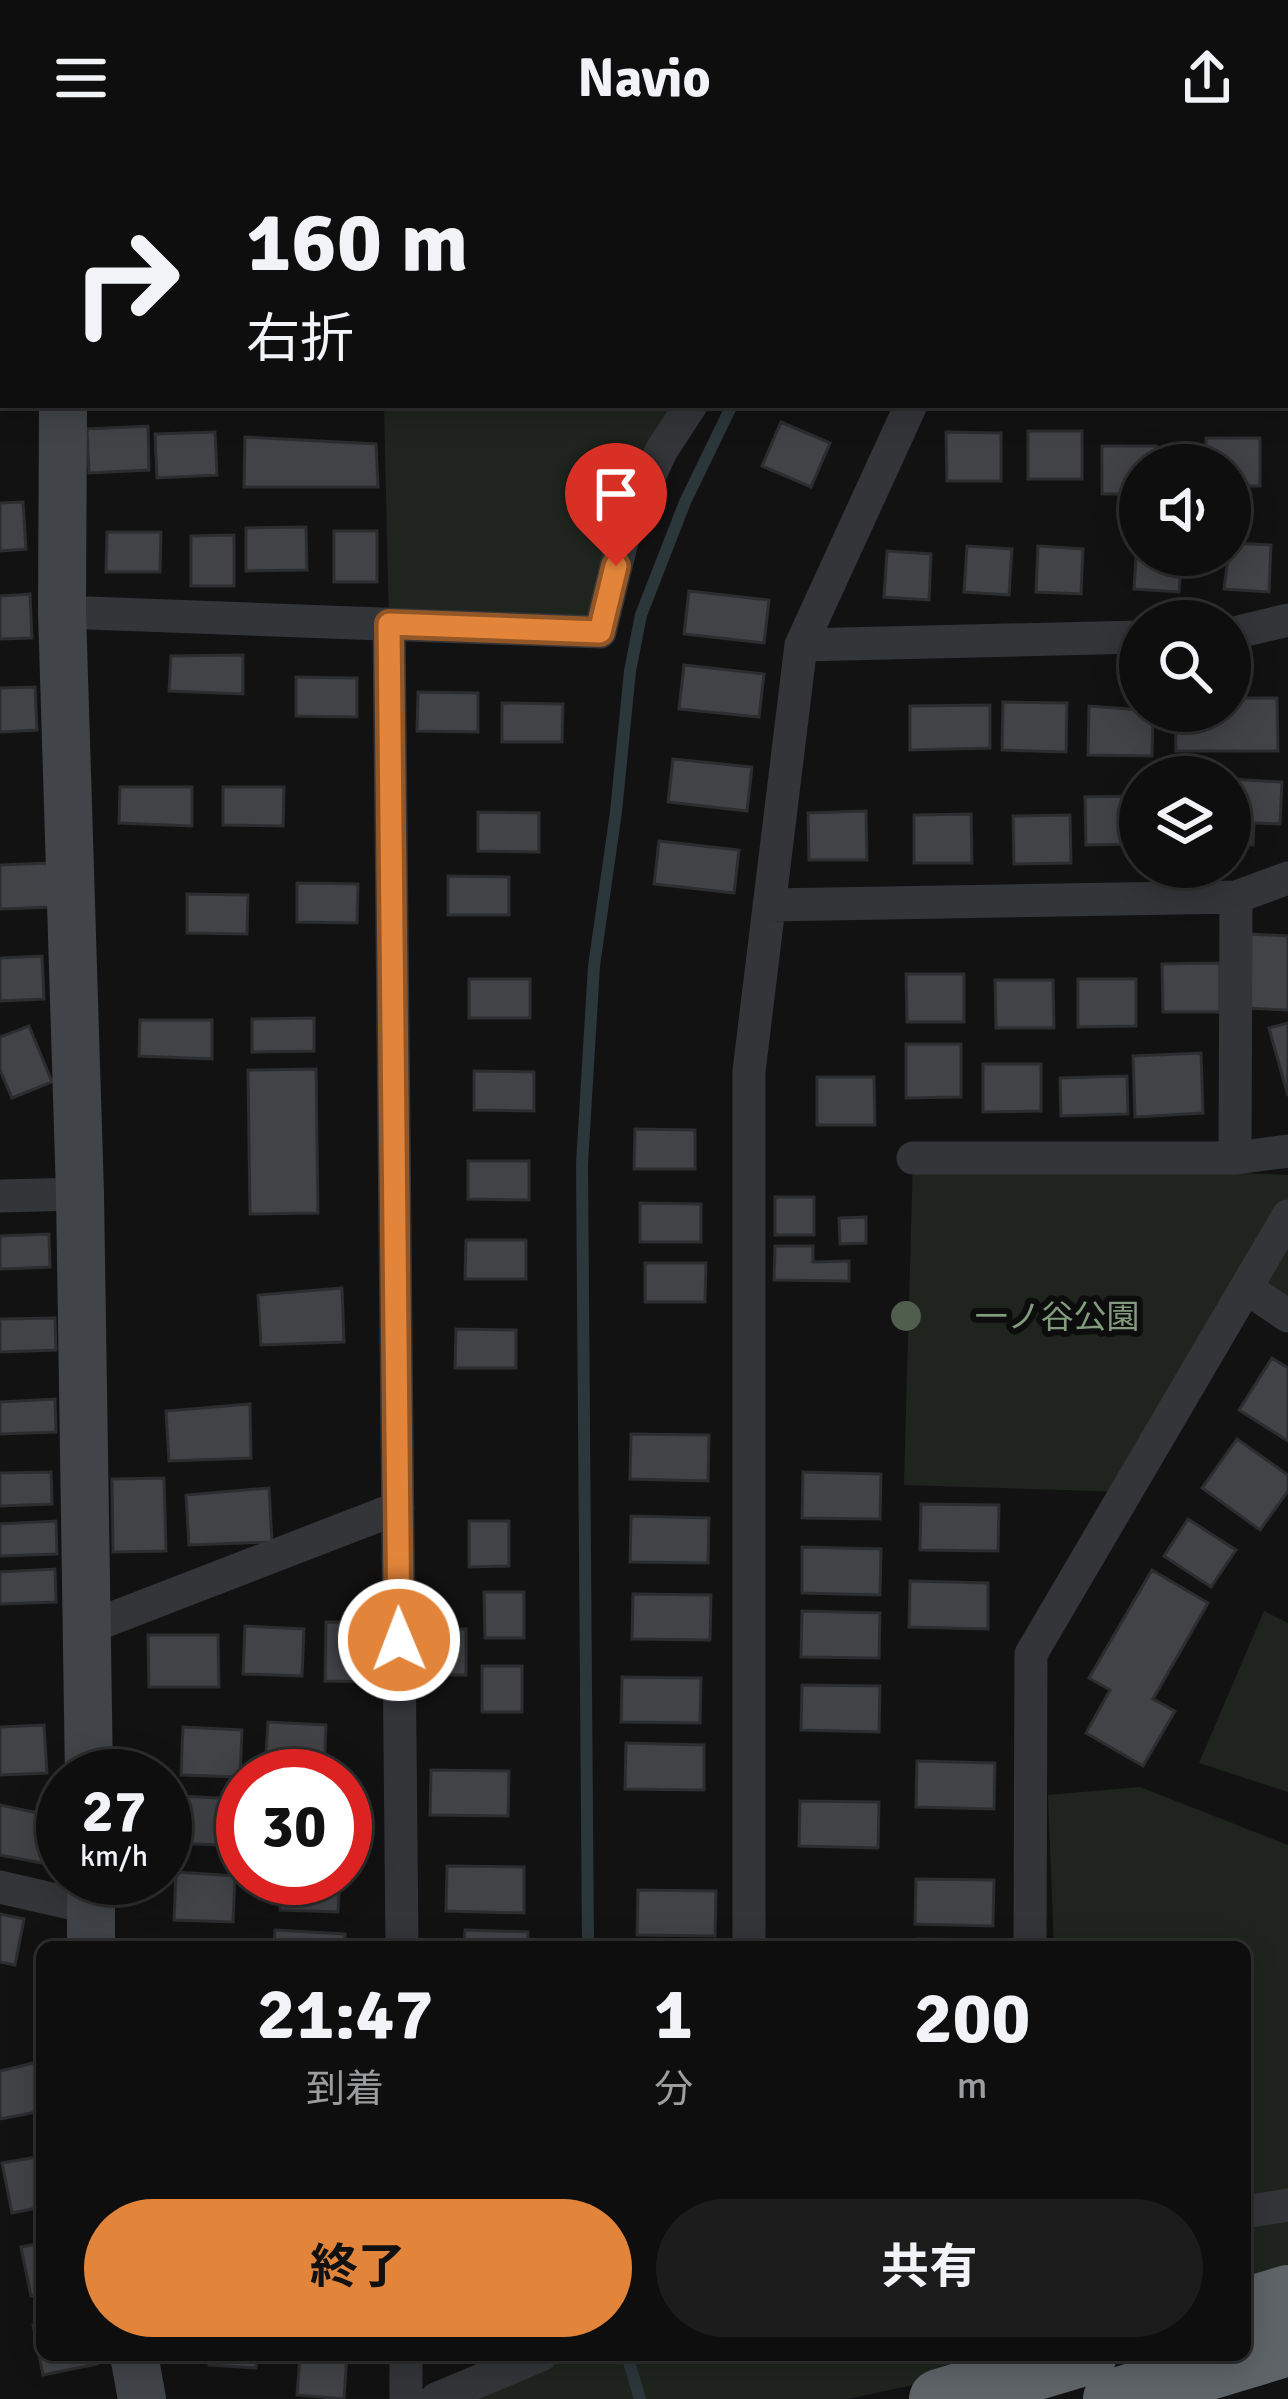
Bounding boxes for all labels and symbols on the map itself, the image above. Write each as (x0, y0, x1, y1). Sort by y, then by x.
pin (565, 443, 667, 566)
park label: 一ノ谷公園 (975, 1297, 1140, 1338)
position arrow (336, 1577, 462, 1703)
speed limit sign: 30 (216, 1749, 372, 1905)

